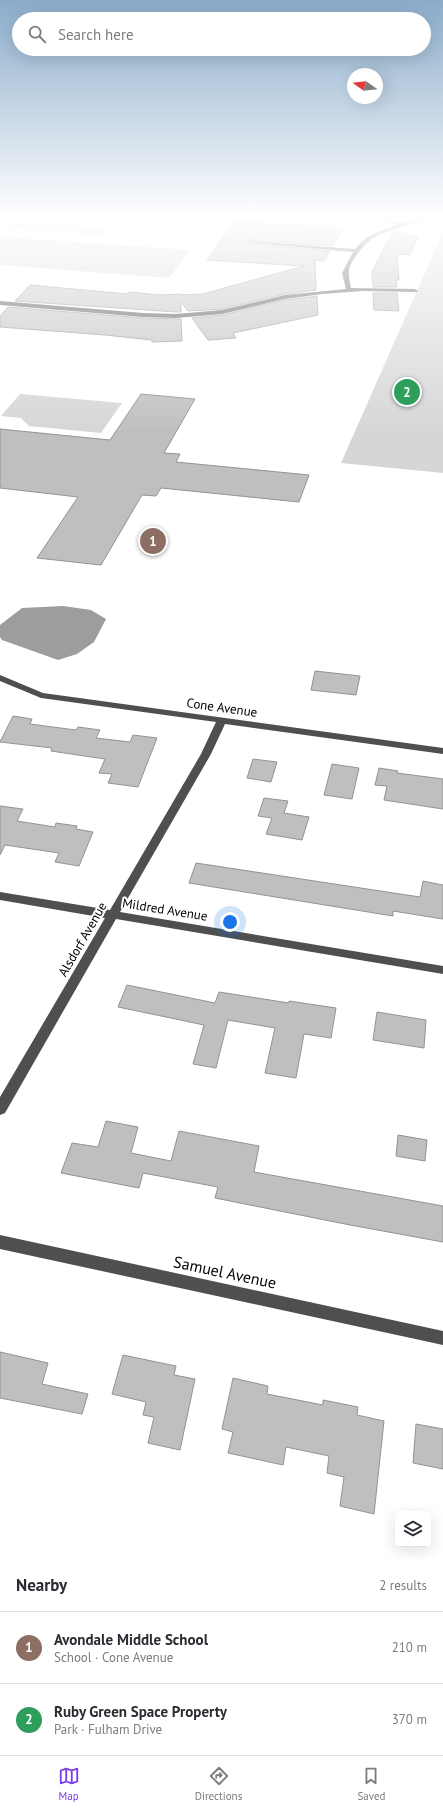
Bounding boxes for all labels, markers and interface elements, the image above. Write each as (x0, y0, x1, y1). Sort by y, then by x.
search box (12, 12, 431, 56)
icon: search (26, 23, 48, 45)
text: Search here (58, 25, 134, 44)
north arrow (347, 68, 383, 104)
pin: 2 (394, 377, 420, 407)
pin: 1 (140, 526, 166, 556)
street label: Cone Avenue (185, 694, 258, 721)
street label: Mildred Avenue (121, 894, 209, 925)
street label: Alsdorf Avenue (54, 899, 111, 979)
your location (220, 912, 240, 932)
street label: Samuel Avenue (172, 1251, 278, 1293)
map controls (395, 1511, 431, 1547)
button: layers (395, 1511, 431, 1547)
text: Nearby (16, 1574, 67, 1596)
text: 2 results (379, 1577, 427, 1594)
text: Avondale Middle School (54, 1630, 208, 1649)
text: 1 (25, 1639, 33, 1656)
text: 210 m (392, 1639, 427, 1656)
text: School · Cone Avenue (54, 1649, 173, 1666)
text: Ruby Green Space Property (54, 1702, 227, 1721)
text: 2 (25, 1711, 33, 1728)
text: 370 m (392, 1711, 427, 1728)
text: Park · Fulham Drive (54, 1721, 162, 1738)
tab: Map (58, 1765, 80, 1803)
tab: Directions (195, 1765, 242, 1803)
tab: Saved (357, 1765, 385, 1803)

